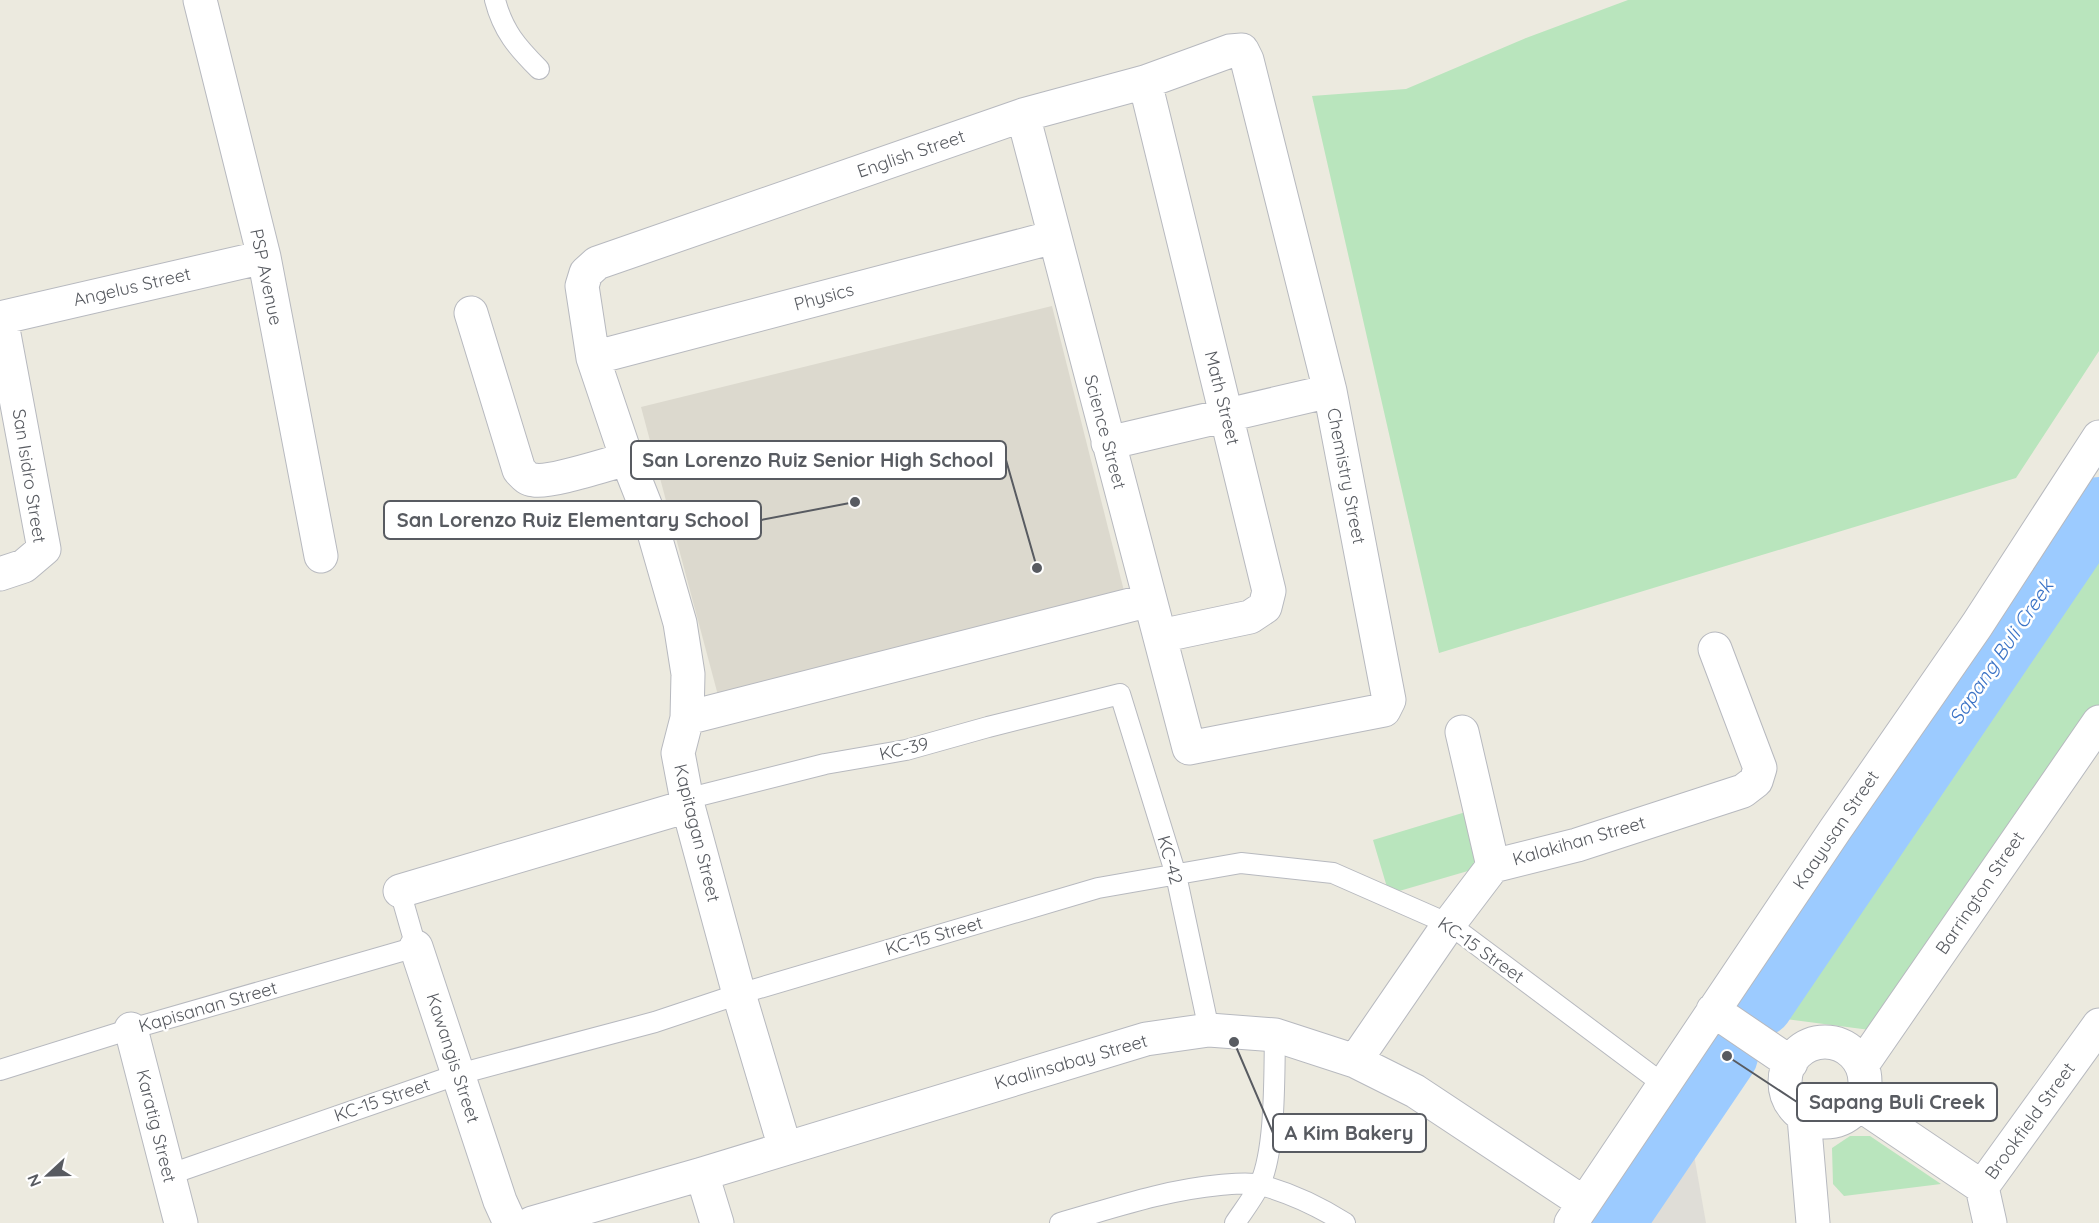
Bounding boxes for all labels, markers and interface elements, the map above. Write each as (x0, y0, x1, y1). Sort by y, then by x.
street label: English Street (854, 124, 968, 183)
street label: PSP Avenue (245, 227, 288, 327)
street label: Angelus Street (71, 262, 193, 311)
street label: Physics (791, 278, 856, 316)
street label: Math Street (1200, 348, 1245, 447)
street label: Science Street (1079, 372, 1132, 492)
street label: Chemistry Street (1322, 406, 1371, 546)
street label: San Isidro Street (8, 407, 51, 545)
callout: San Lorenzo Ruiz Senior High School (631, 441, 1006, 479)
text: San Lorenzo Ruiz Senior High School (642, 447, 994, 472)
callout: San Lorenzo Ruiz Elementary School (384, 501, 761, 539)
text: San Lorenzo Ruiz Elementary School (397, 507, 749, 532)
water label: Sapang Buli Creek (1943, 573, 2060, 729)
street label: KC-39 (877, 732, 931, 765)
street label: Kapitagan Street (669, 762, 726, 904)
street label: Kaayusan Street (1787, 766, 1884, 894)
street label: Kalakihan Street (1510, 811, 1648, 870)
street label: Barrington Street (1930, 827, 2029, 959)
street label: KC-42 (1153, 833, 1188, 887)
street label: KC-15 Street (883, 911, 985, 960)
street label: KC-15 Street (1434, 911, 1529, 988)
street label: Kapisanan Street (136, 976, 280, 1037)
street label: Kawangis Street (422, 990, 485, 1126)
street label: Kaalinsabay Street (992, 1029, 1150, 1094)
street label: Brookfield Street (1979, 1058, 2080, 1184)
street label: Karatig Street (131, 1067, 182, 1185)
street label: KC-15 Street (331, 1072, 433, 1127)
callout: Sapang Buli Creek (1797, 1083, 1997, 1121)
text: Sapang Buli Creek (1809, 1089, 1985, 1114)
callout: A Kim Bakery (1273, 1114, 1426, 1152)
text: A Kim Bakery (1284, 1120, 1414, 1145)
north arrow (18, 1145, 78, 1205)
text: N (23, 1171, 46, 1190)

